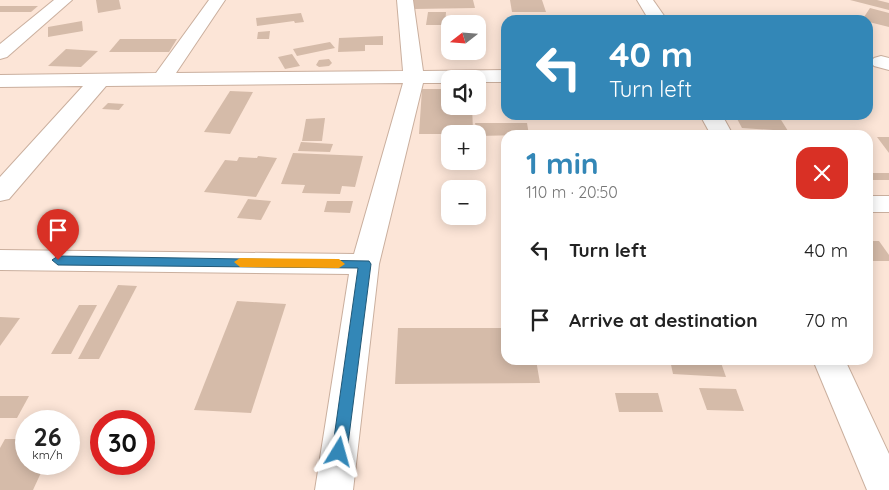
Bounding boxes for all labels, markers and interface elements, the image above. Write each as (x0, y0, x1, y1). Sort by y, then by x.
north arrow (441, 15, 486, 60)
map controls (441, 15, 486, 225)
text: 40 m (609, 32, 693, 76)
icon: left (526, 35, 591, 100)
button: sound (441, 70, 486, 115)
text: Turn left (609, 75, 692, 103)
button: + (441, 125, 486, 170)
text: 1 min (526, 144, 599, 182)
button: close (796, 147, 848, 199)
button: − (441, 180, 486, 225)
text: 110 m · 20:50 (526, 182, 618, 202)
pin (37, 209, 79, 260)
icon: arrive (44, 216, 72, 244)
icon: left (526, 236, 554, 264)
text: Turn left (569, 238, 647, 262)
text: 40 m (804, 238, 848, 262)
icon: arrive (526, 306, 554, 334)
text: Arrive at destination (569, 308, 758, 332)
text: 70 m (804, 308, 848, 332)
speed limit sign: 30 (90, 410, 155, 475)
text: 26 (33, 421, 62, 452)
position arrow (312, 425, 364, 477)
text: km/h (32, 447, 63, 462)

